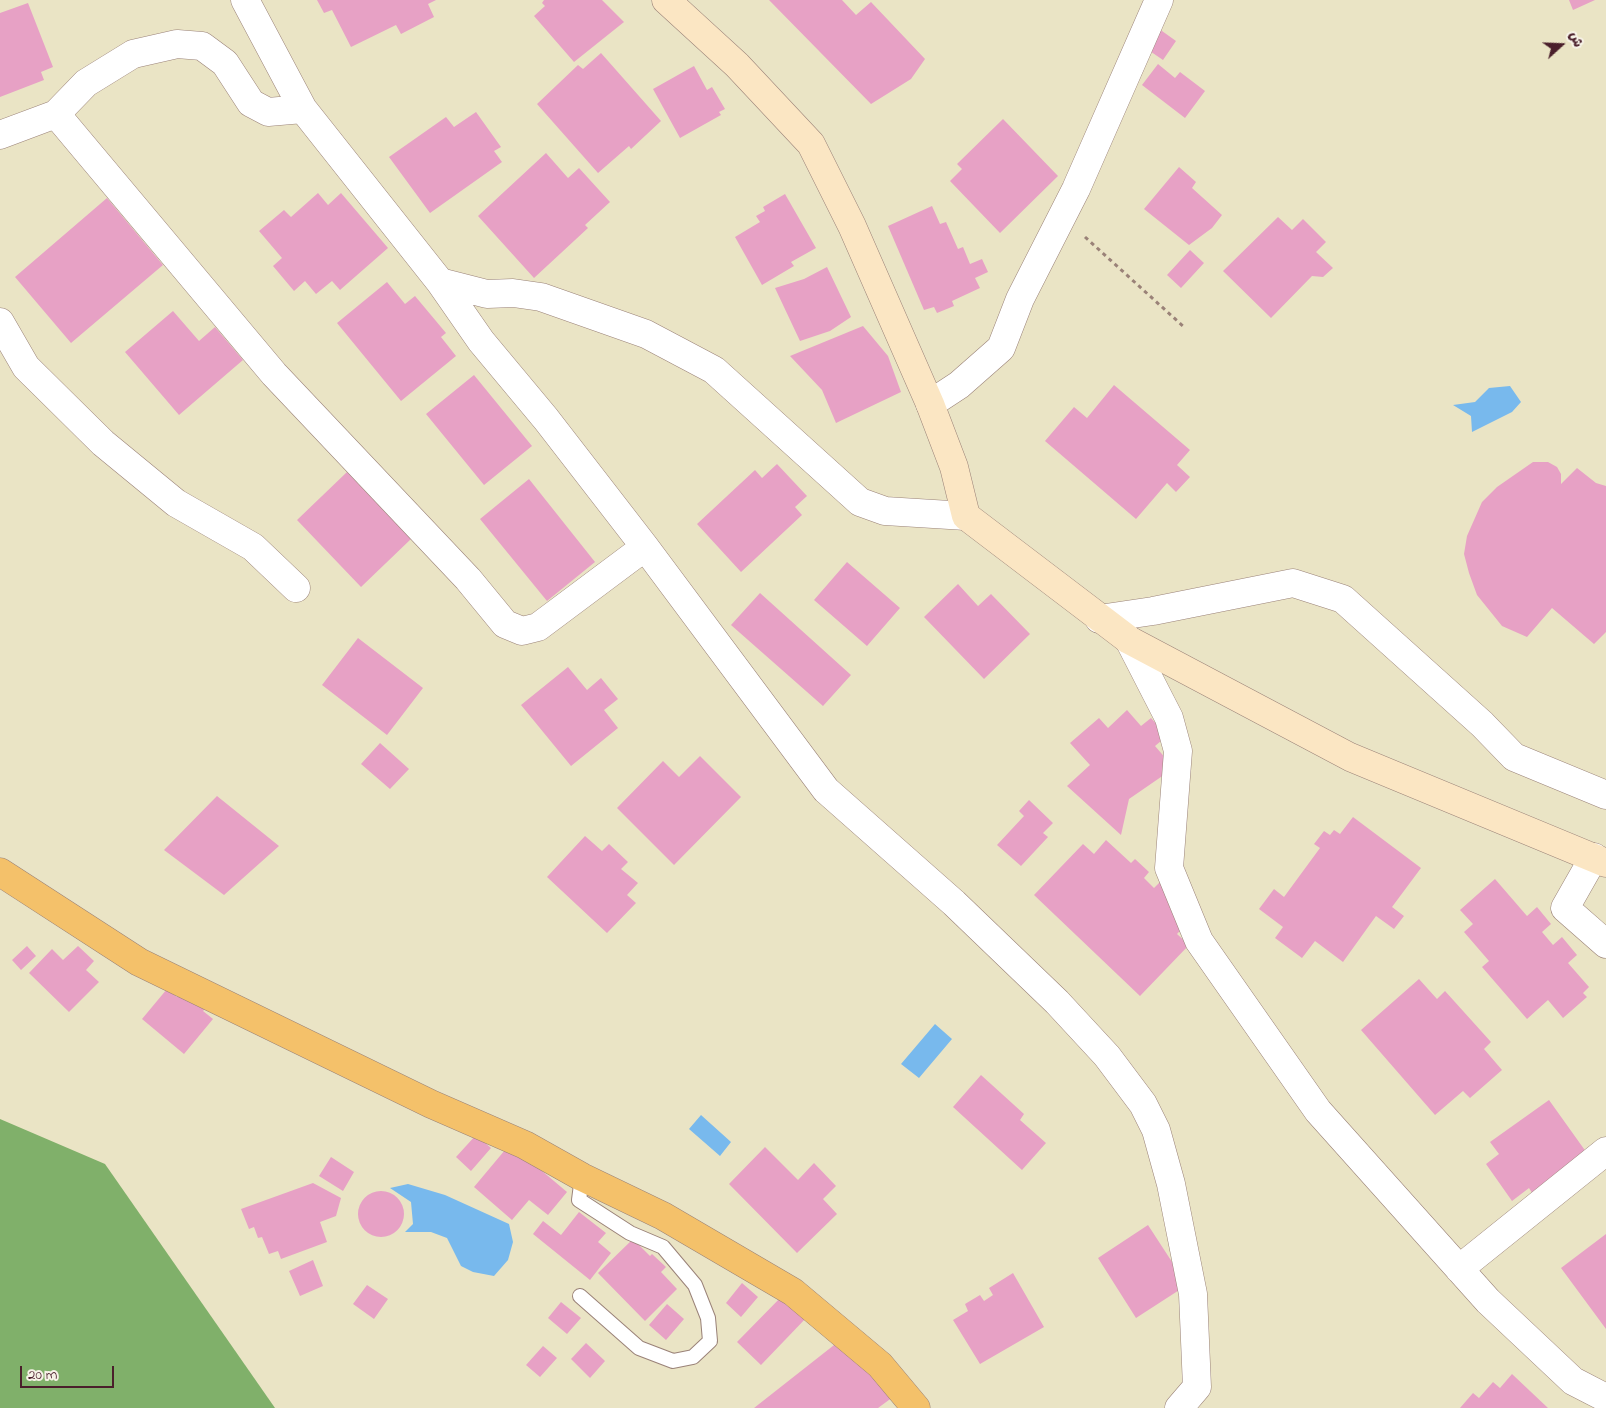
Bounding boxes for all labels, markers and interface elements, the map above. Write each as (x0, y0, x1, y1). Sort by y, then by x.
north arrow (1536, 20, 1586, 70)
text: ش (1563, 29, 1588, 51)
scale bar (22, 1356, 116, 1388)
text: 20 m (28, 1364, 57, 1386)

